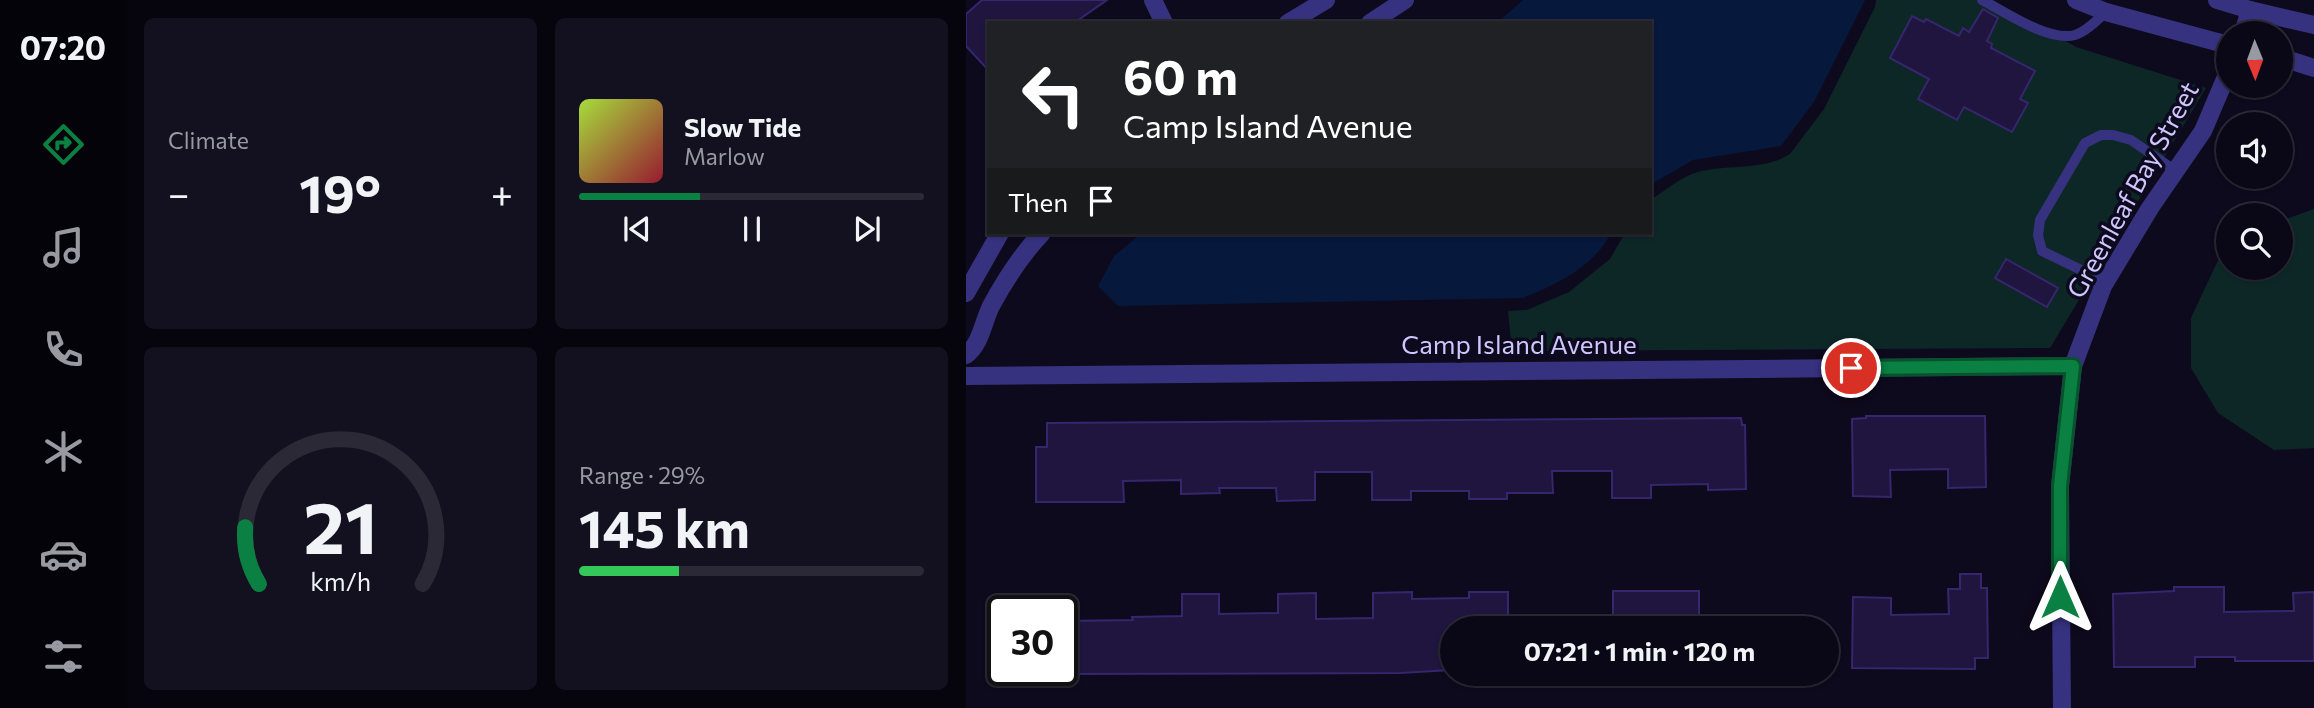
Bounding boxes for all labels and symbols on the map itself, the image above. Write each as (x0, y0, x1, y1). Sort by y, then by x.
north arrow (2216, 21, 2292, 98)
street label: Greenleaf Bay Street (2059, 76, 2204, 303)
street label: Camp Island Avenue (1401, 328, 1637, 359)
pin (1821, 338, 1881, 398)
position arrow (2023, 560, 2097, 634)
speed limit sign: 30 (987, 595, 1078, 686)

